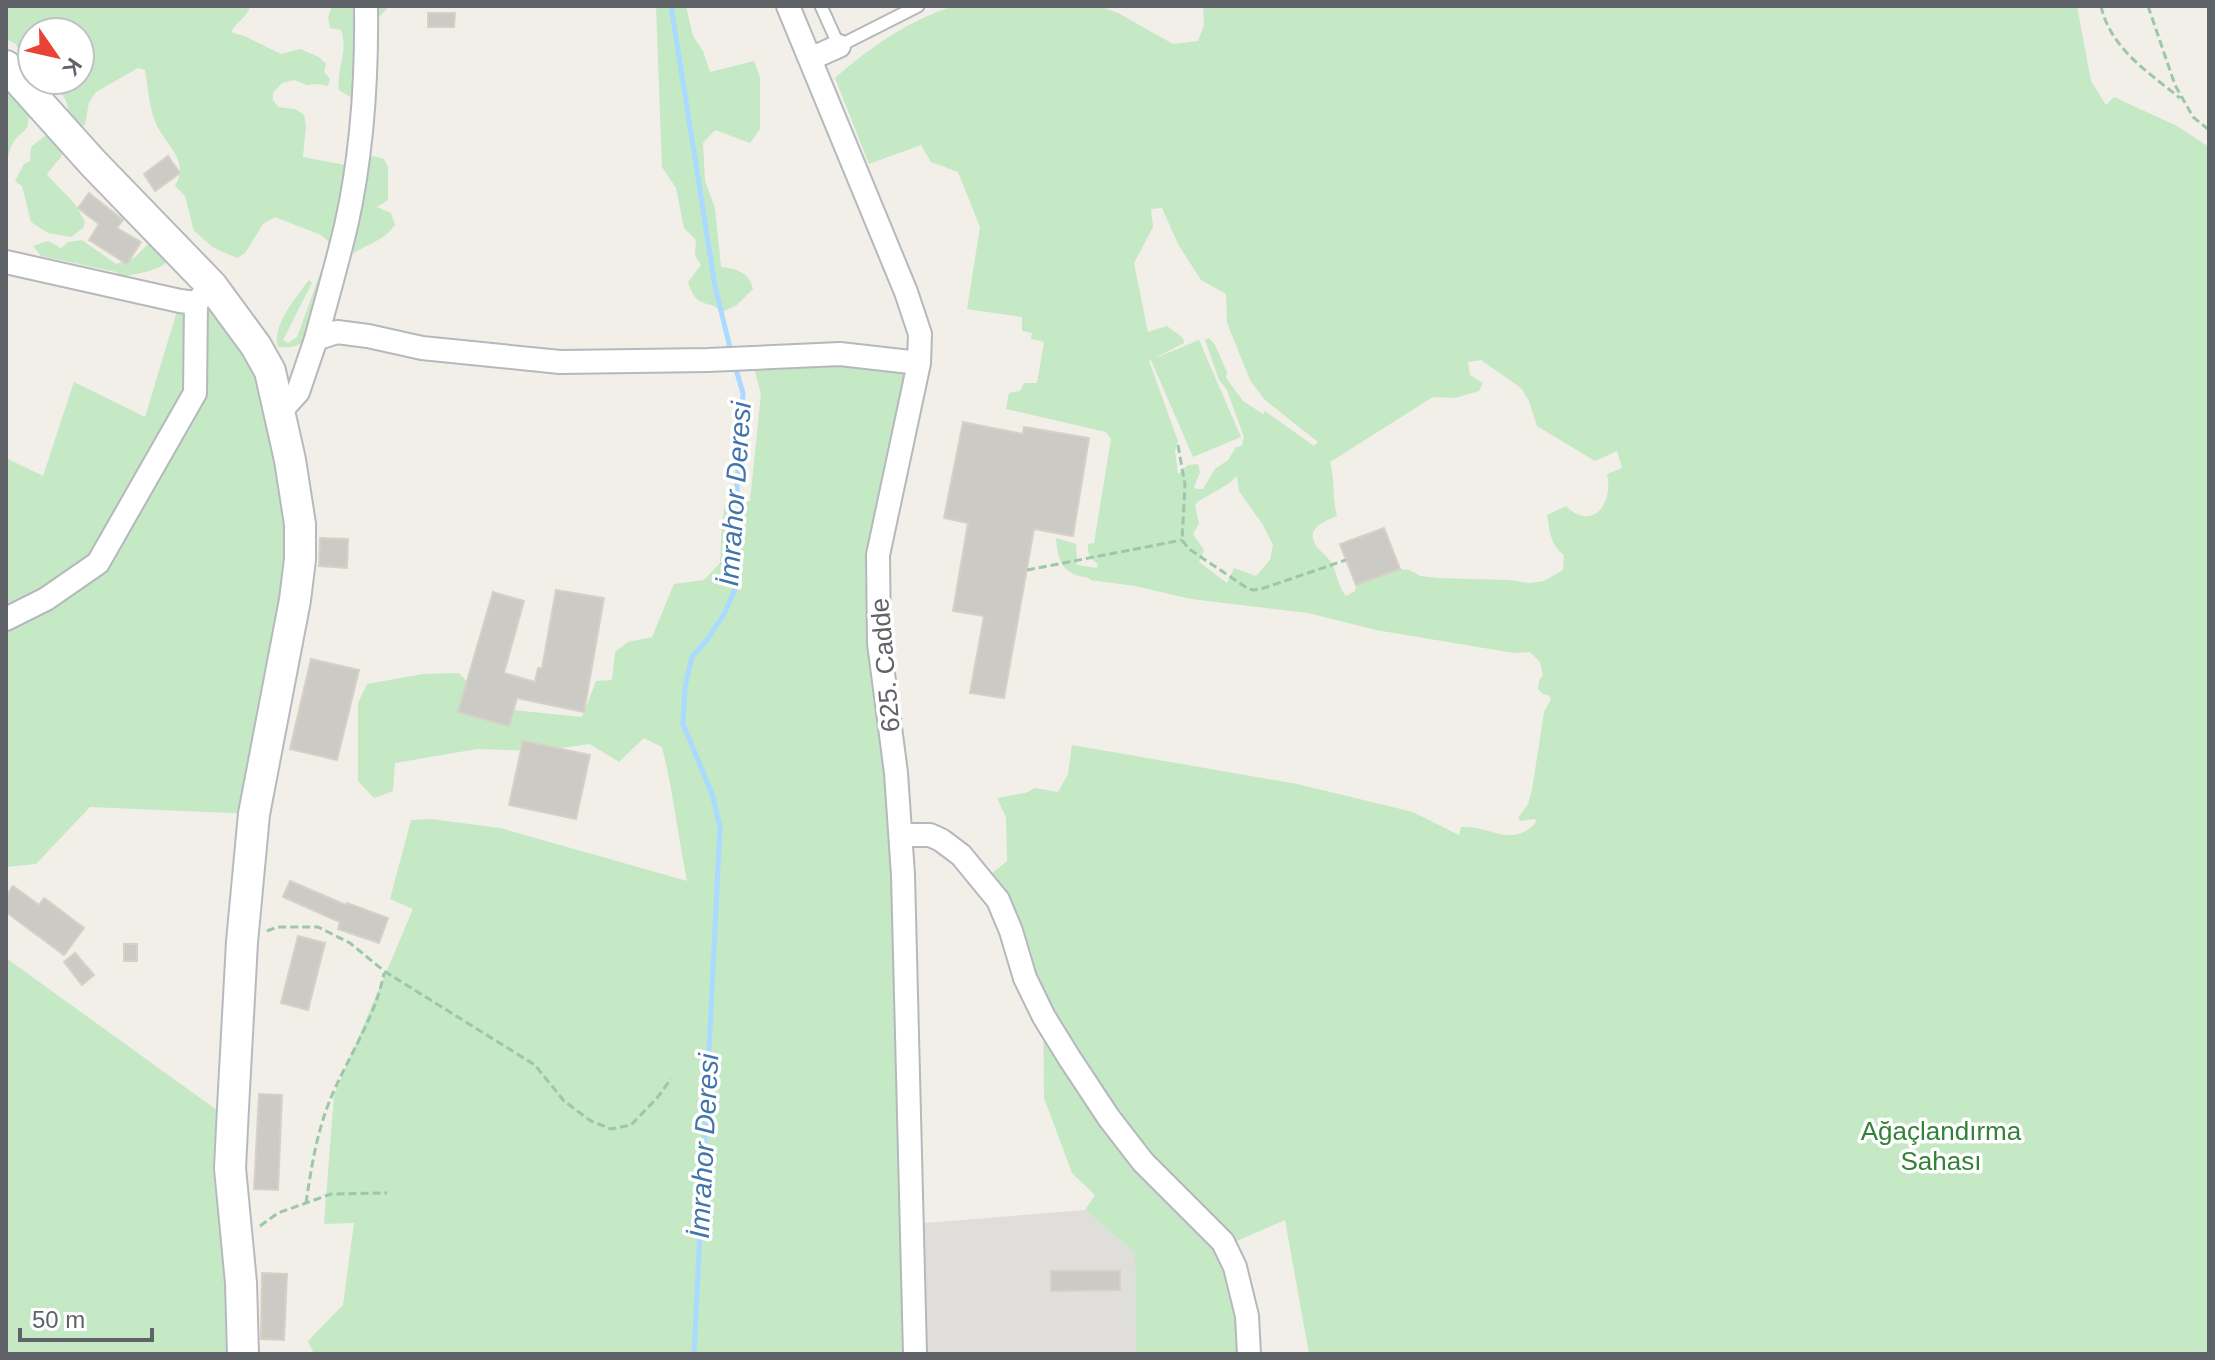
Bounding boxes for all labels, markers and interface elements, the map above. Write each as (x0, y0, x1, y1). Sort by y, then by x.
north arrow (16, 16, 96, 96)
text: K (57, 53, 87, 81)
water label: İmrahor Deresi (713, 400, 757, 587)
street label: 625. Cadde (864, 597, 906, 733)
water label: İmrahor Deresi (684, 1052, 724, 1239)
park label: Ağaçlandırma Sahası (1861, 1116, 2022, 1176)
scale bar (20, 1292, 152, 1342)
text: 50 m (32, 1306, 85, 1333)

